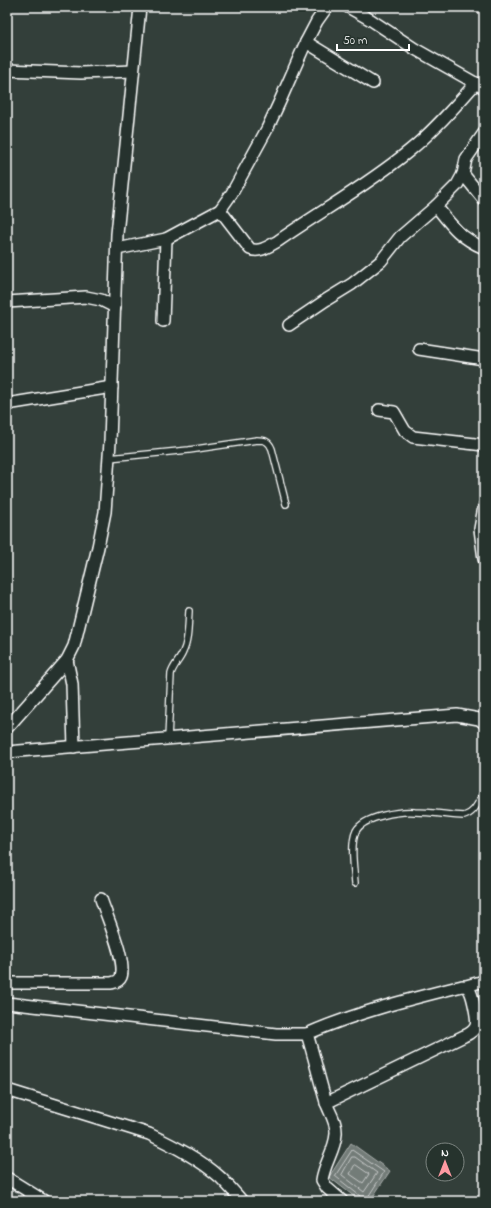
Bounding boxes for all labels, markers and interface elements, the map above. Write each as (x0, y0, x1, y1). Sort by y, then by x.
scale bar (337, 26, 409, 52)
text: 50 m (343, 32, 367, 50)
north arrow (425, 1142, 465, 1182)
text: N (441, 1145, 449, 1161)

